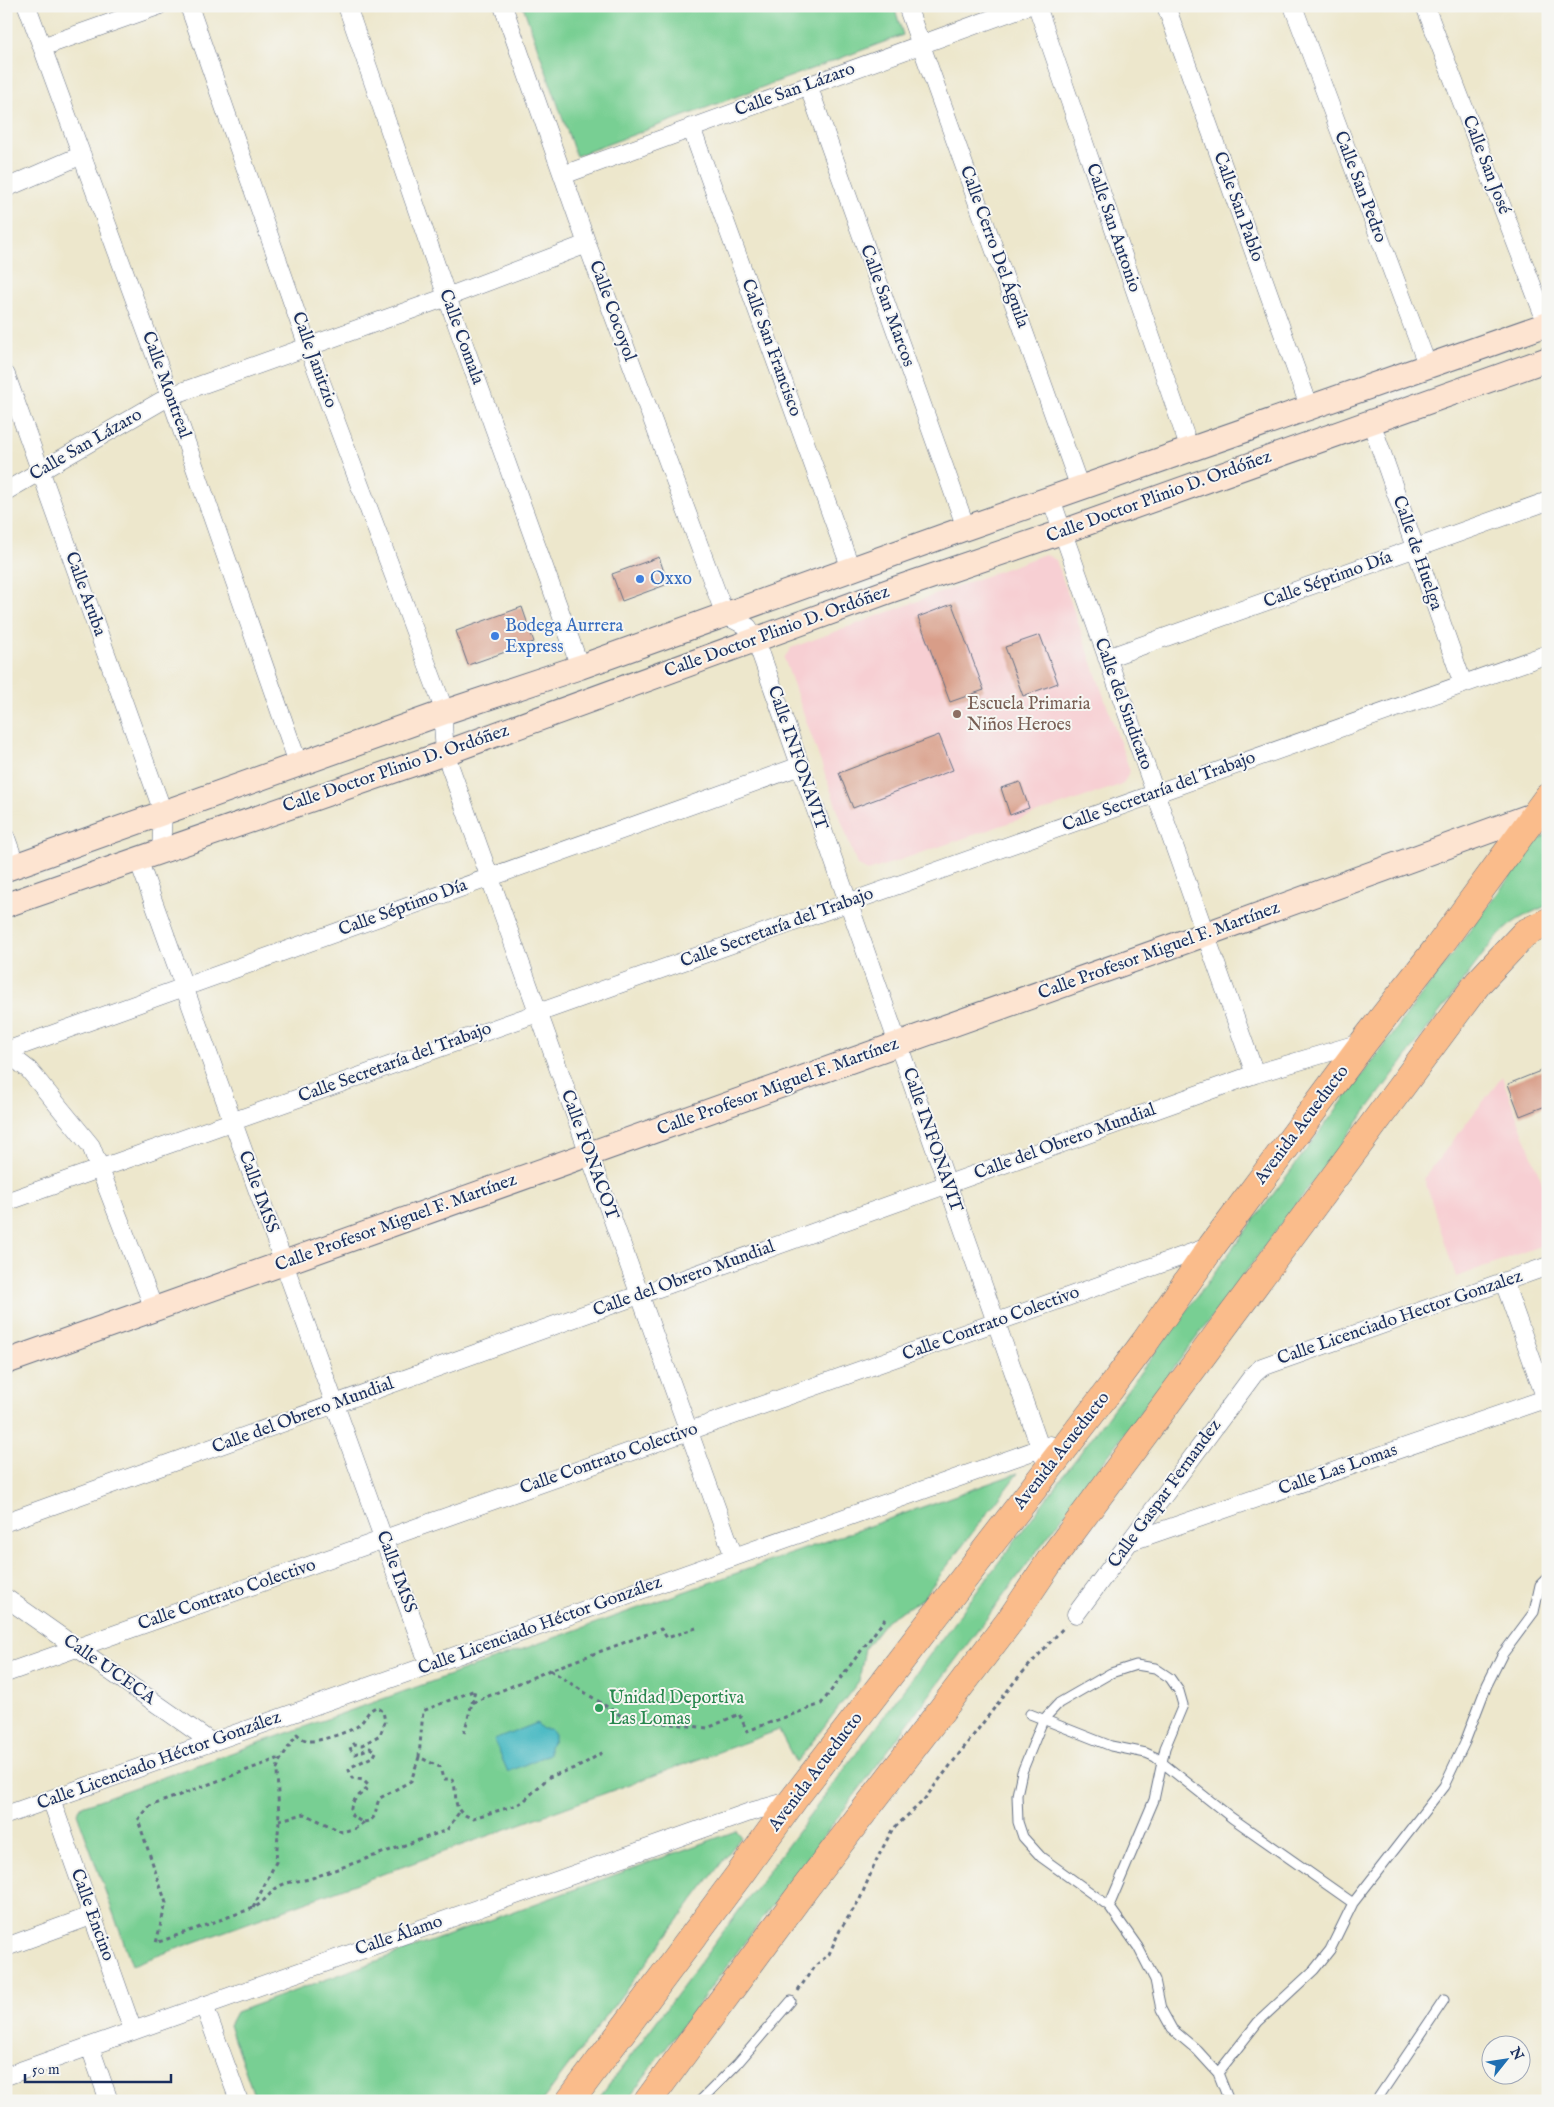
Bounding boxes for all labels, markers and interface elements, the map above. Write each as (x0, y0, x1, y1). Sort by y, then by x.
street label: Calle San Lázaro (732, 58, 858, 122)
street label: Calle San José (1457, 112, 1515, 218)
street label: Calle San Pedro (1328, 128, 1392, 246)
street label: Calle San Pablo (1207, 149, 1269, 265)
street label: Calle San Antonio (1080, 161, 1146, 296)
street label: Calle Cerro Del Águila (954, 162, 1036, 331)
street label: Calle San Marcos (854, 242, 920, 370)
street label: Calle Cocoyol (583, 257, 641, 365)
street label: Calle San Francisco (735, 276, 807, 420)
street label: Calle Comala (433, 286, 489, 388)
street label: Calle Janitzio (286, 309, 342, 411)
street label: Calle Montreal (136, 328, 196, 442)
street label: Calle San Lázaro (26, 403, 147, 486)
street label: Calle Doctor Plinio D. Ordóñez (1043, 446, 1275, 548)
street label: Calle de Huelga (1387, 493, 1447, 614)
street label: Calle Séptimo Día (1260, 546, 1396, 614)
street label: Calle Aruba (59, 549, 111, 640)
place label: Oxxo (650, 568, 692, 591)
marker: Oxxo (634, 573, 646, 585)
street label: Calle Doctor Plinio D. Ordóñez (661, 581, 893, 683)
place label: Bodega Aurrera Express (505, 615, 624, 659)
marker: Bodega Aurrera Express (489, 630, 501, 642)
street label: Calle del Sindicato (1088, 635, 1158, 773)
street label: Calle INFONAVIT (762, 683, 832, 833)
place label: Escuela Primaria Niños Heroes (967, 693, 1091, 737)
marker: Escuela Primaria Niños Heroes (951, 708, 963, 720)
street label: Calle Doctor Plinio D. Ordóñez (280, 719, 512, 819)
street label: Calle Secretaría del Trabajo (1059, 746, 1259, 838)
street label: Calle Séptimo Día (335, 874, 471, 942)
street label: Calle Secretaría del Trabajo (677, 882, 877, 974)
street label: Calle Profesor Miguel F. Martínez (1035, 897, 1283, 1005)
street label: Calle Secretaría del Trabajo (295, 1017, 495, 1109)
street label: Calle Profesor Miguel F. Martínez (654, 1033, 902, 1141)
street label: Avenida Acueducto (1249, 1061, 1355, 1190)
street label: Calle INFONAVIT (897, 1065, 967, 1215)
street label: Calle FONACOT (555, 1087, 623, 1223)
street label: Calle del Obrero Mundial (971, 1098, 1159, 1186)
street label: Calle IMSS (233, 1148, 283, 1236)
street label: Calle Profesor Miguel F. Martínez (272, 1169, 520, 1277)
street label: Calle del Obrero Mundial (590, 1235, 778, 1323)
street label: Calle Licenciado Hector Gonzalez (1274, 1265, 1526, 1371)
street label: Calle Contrato Colectivo (899, 1281, 1083, 1367)
street label: Calle del Obrero Mundial (209, 1372, 397, 1460)
street label: Avenida Acueducto (1008, 1387, 1115, 1515)
street label: Calle Gaspar Fernandez (1103, 1415, 1227, 1573)
street label: Calle Contrato Colectivo (517, 1418, 701, 1500)
street label: Calle Las Lomas (1276, 1439, 1400, 1501)
street label: Calle IMSS (371, 1528, 421, 1616)
street label: Calle Contrato Colectivo (135, 1554, 319, 1636)
street label: Calle Licenciado Héctor González (415, 1571, 665, 1681)
street label: Calle UCECA (58, 1630, 161, 1711)
place label: Unidad Deportiva Las Lomas (609, 1687, 745, 1731)
marker: Unidad Deportiva Las Lomas (593, 1702, 605, 1714)
street label: Calle Licenciado Héctor González (34, 1706, 284, 1816)
street label: Avenida Acueducto (763, 1708, 869, 1837)
street label: Calle Encino (65, 1866, 119, 1965)
street label: Calle Álamo (352, 1908, 446, 1962)
north arrow (1482, 2034, 1532, 2084)
text: N (1505, 2043, 1527, 2064)
scale bar (25, 2052, 171, 2084)
text: 50 m (32, 2060, 60, 2079)

